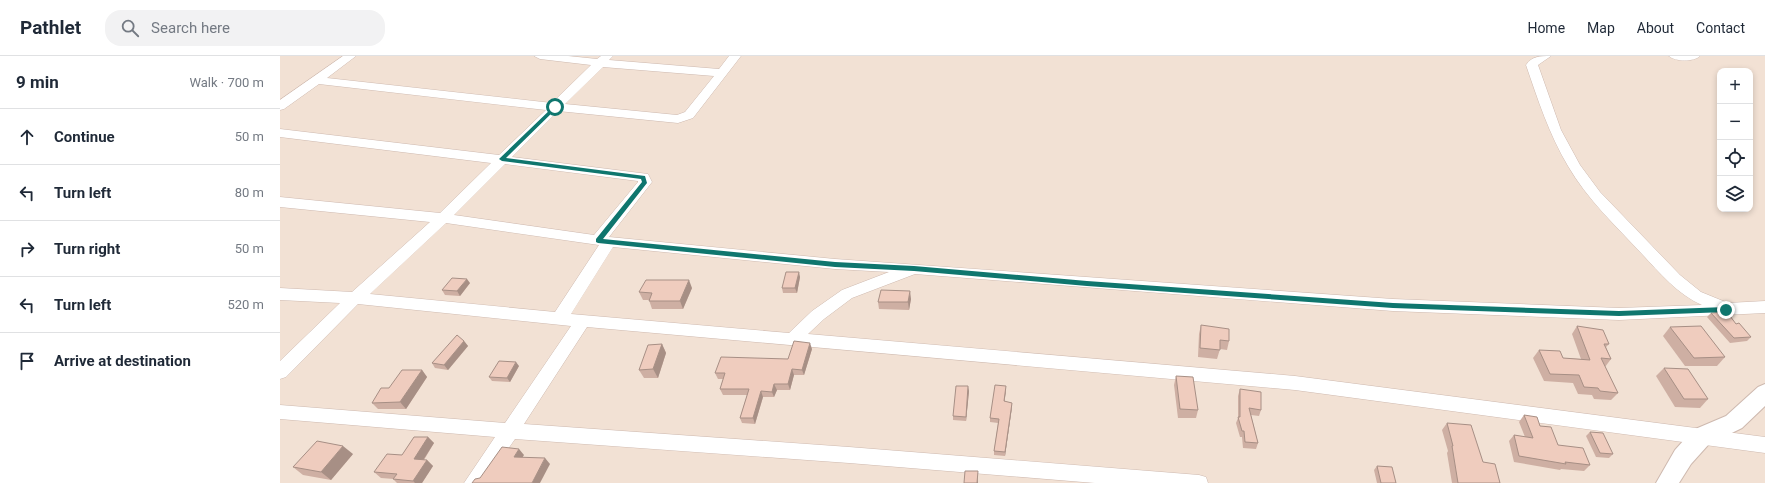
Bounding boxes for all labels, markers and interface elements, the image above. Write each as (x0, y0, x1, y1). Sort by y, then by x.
search box (105, 10, 385, 46)
text: Pathlet (20, 16, 81, 39)
icon: search (119, 17, 141, 39)
text: Search here (151, 19, 230, 37)
text: Home (1527, 20, 1565, 36)
text: Map (1587, 20, 1615, 36)
text: About (1637, 20, 1674, 36)
text: Contact (1696, 20, 1745, 36)
map controls (1717, 68, 1753, 212)
button: + (1717, 68, 1753, 104)
text: 9 min (16, 72, 59, 92)
text: Walk · 700 m (189, 75, 264, 90)
route start (546, 98, 564, 116)
button: − (1717, 104, 1753, 140)
icon: ahead (16, 126, 38, 148)
text: Continue (54, 128, 115, 146)
text: 50 m (235, 129, 264, 144)
button: locate (1717, 140, 1753, 176)
button: layers (1717, 176, 1753, 212)
icon: left (16, 182, 38, 204)
text: Turn left (54, 184, 111, 202)
text: 80 m (235, 185, 264, 200)
icon: right (16, 238, 38, 260)
text: Turn right (54, 240, 120, 258)
text: 50 m (235, 241, 264, 256)
icon: left (16, 294, 38, 316)
text: Turn left (54, 296, 111, 314)
text: 520 m (227, 297, 264, 312)
route end (1717, 301, 1735, 319)
icon: arrive (16, 350, 38, 372)
text: Arrive at destination (54, 352, 191, 370)

